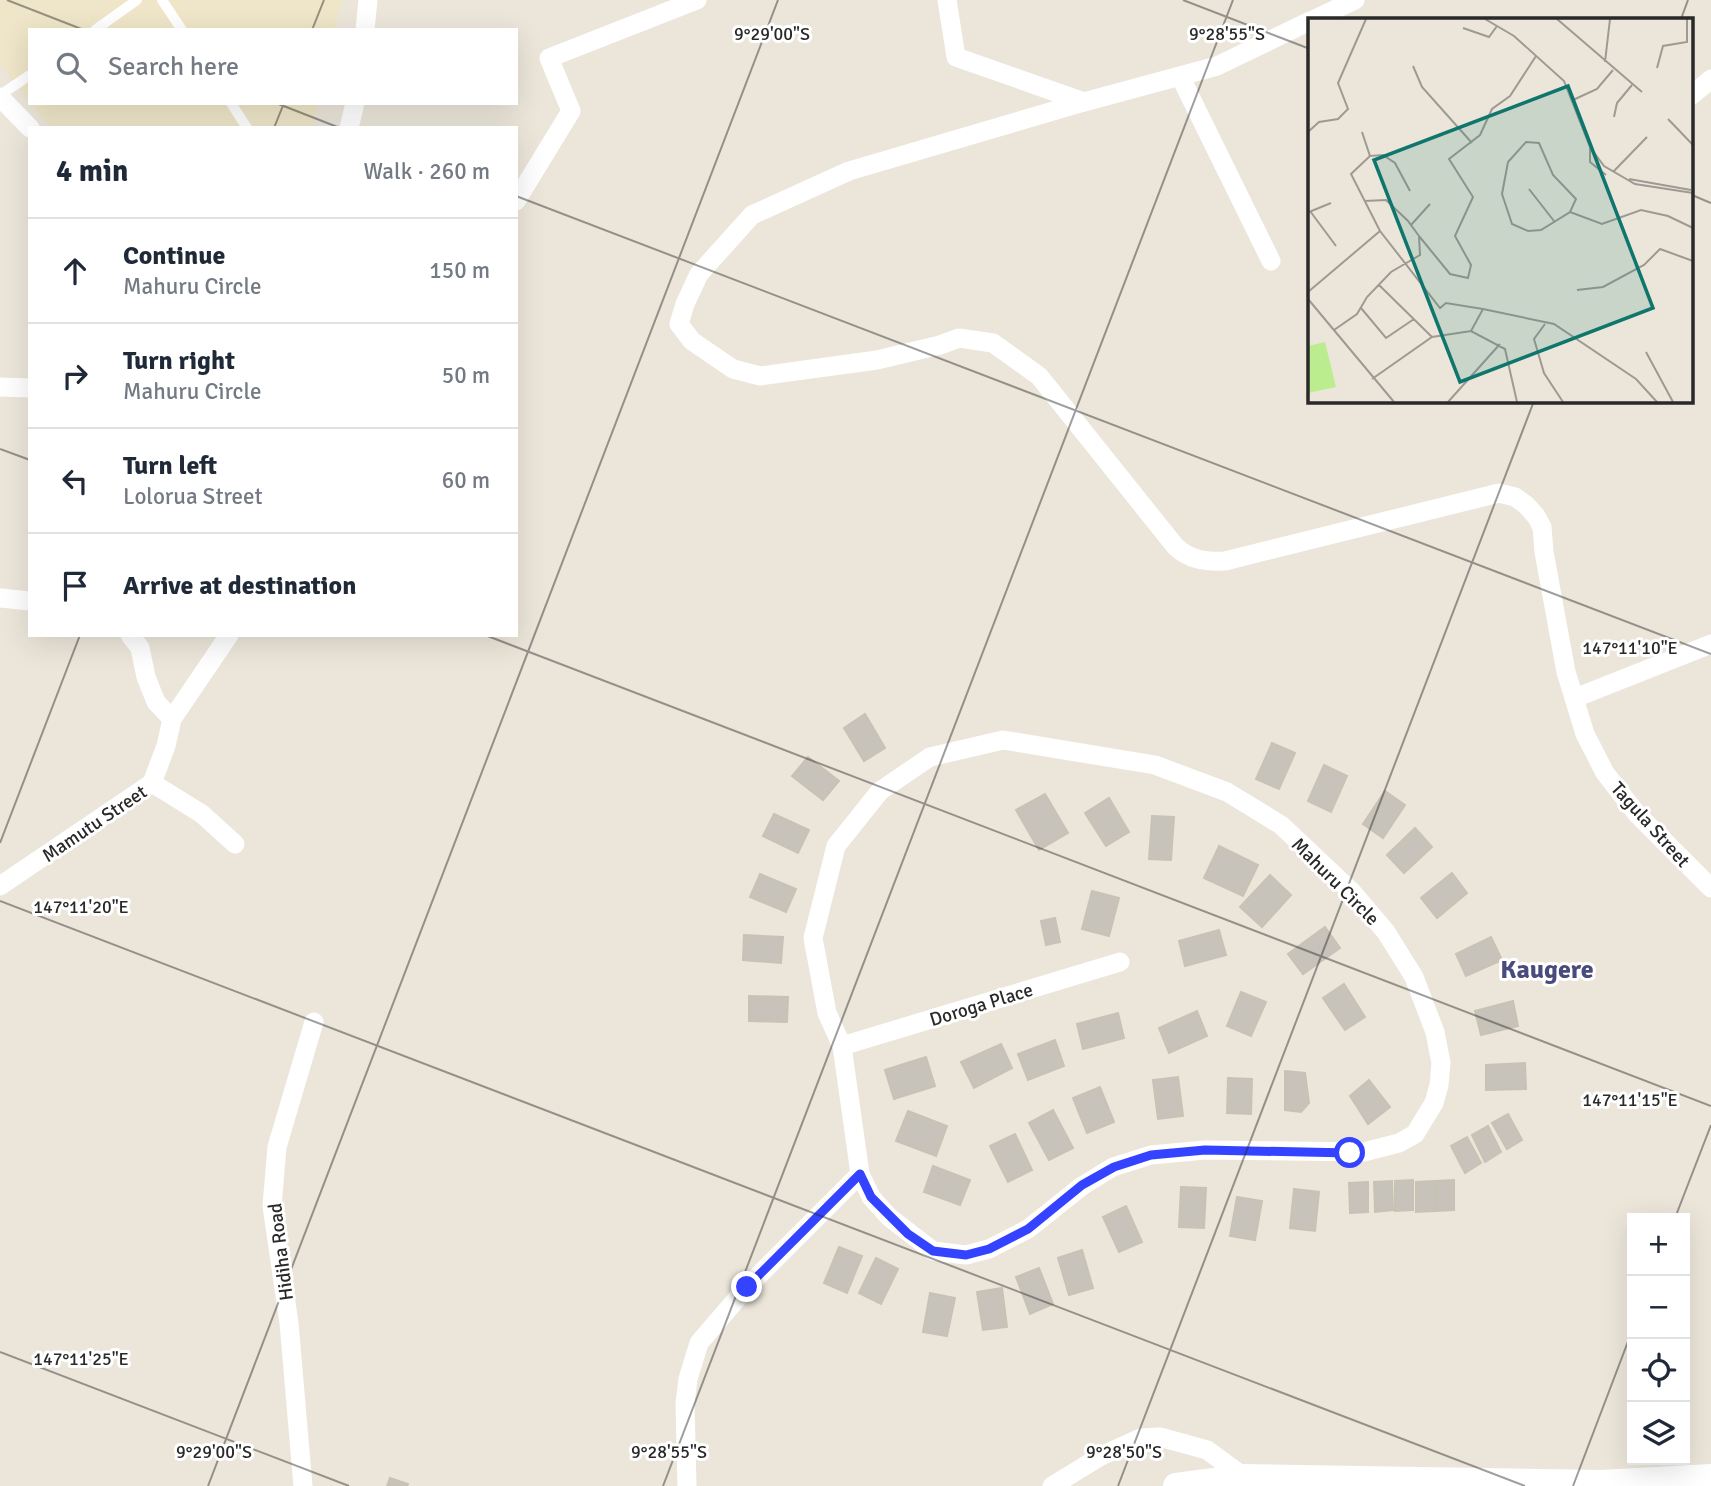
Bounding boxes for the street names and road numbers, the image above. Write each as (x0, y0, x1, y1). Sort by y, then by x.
street label: Tagula Street (1606, 777, 1695, 873)
street label: Mamutu Street (38, 780, 152, 868)
street label: Mahuru Circle (1286, 833, 1384, 931)
street label: Doroga Place (927, 978, 1036, 1032)
street label: Hidiha Road (263, 1202, 299, 1302)

